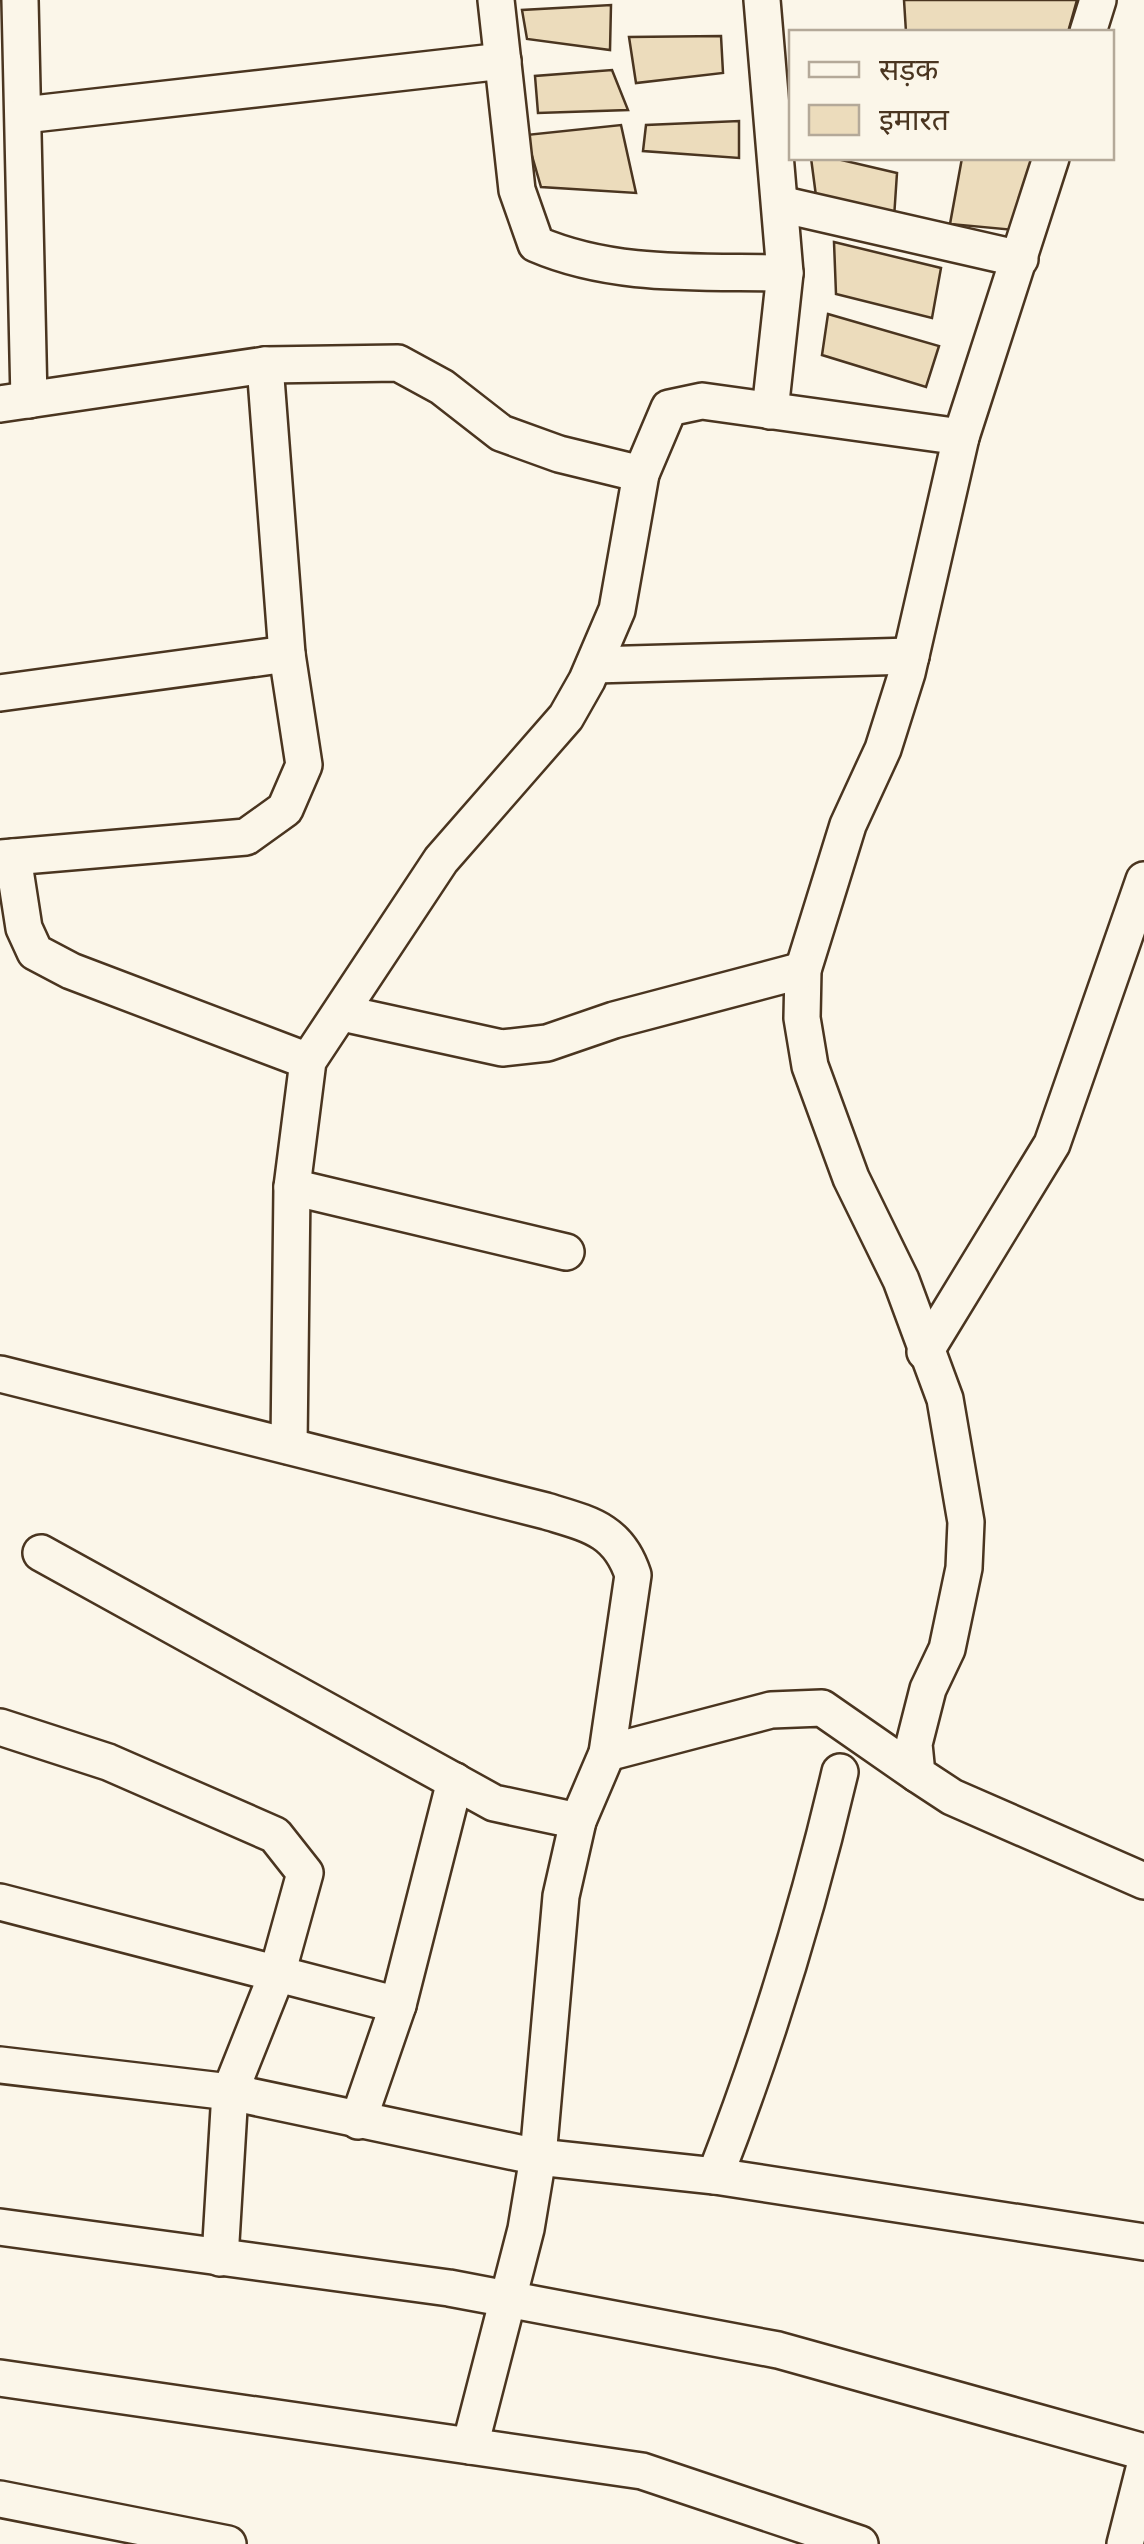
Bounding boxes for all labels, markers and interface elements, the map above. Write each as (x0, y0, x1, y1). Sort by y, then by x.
legend (789, 30, 1114, 160)
text: सड़क (879, 50, 939, 88)
text: इमारत (879, 100, 950, 138)

